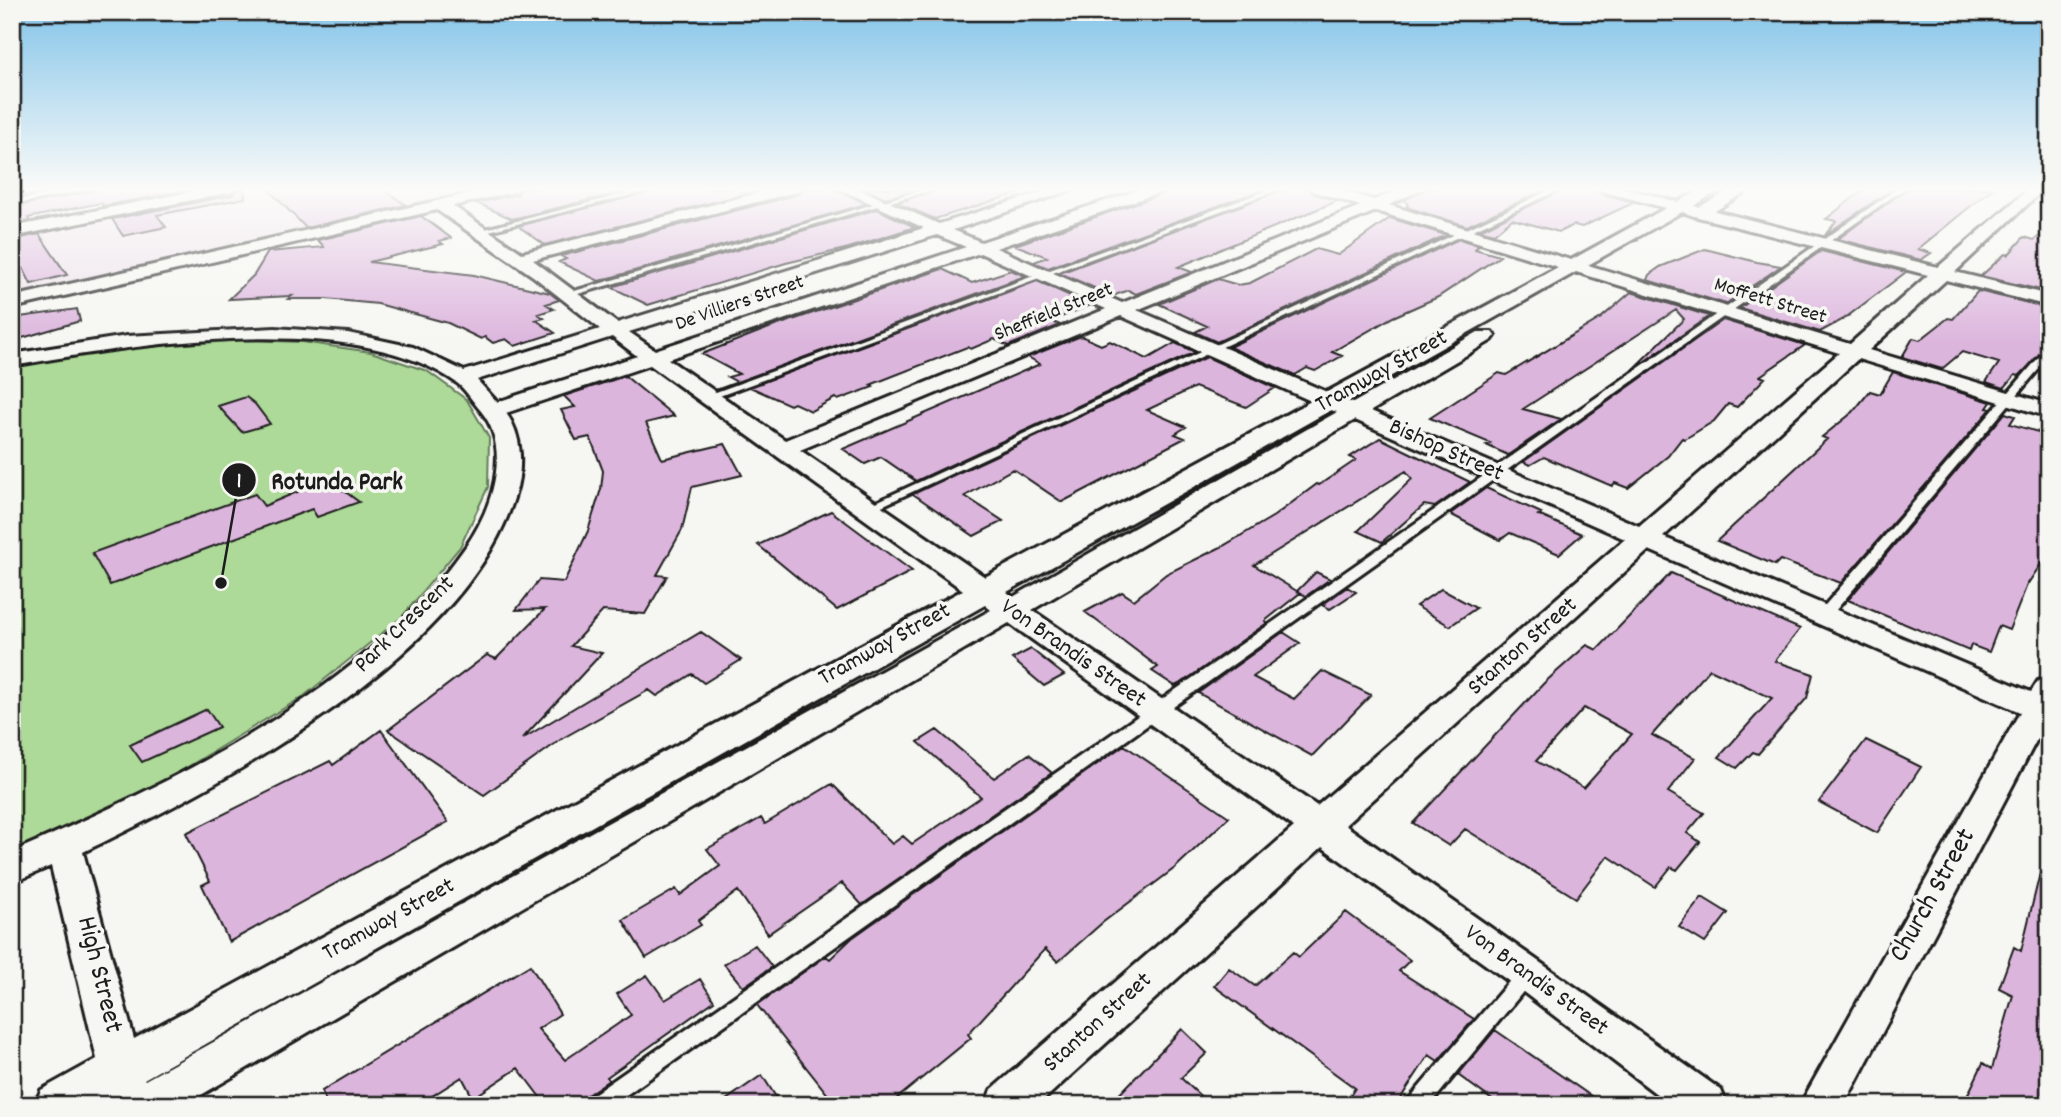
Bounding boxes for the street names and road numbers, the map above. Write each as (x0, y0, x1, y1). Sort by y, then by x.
street label: De Villiers Street (672, 268, 809, 340)
street label: Moffett Street (1710, 271, 1830, 333)
street label: Sheffield Street (990, 275, 1118, 350)
street label: Tramway Street (1310, 322, 1454, 422)
street label: Bishop Street (1383, 411, 1509, 491)
street label: Park Crescent (347, 568, 463, 682)
street label: Stanton Street (1460, 589, 1586, 705)
street label: Von Brandis Street (993, 591, 1153, 717)
street label: Tramway Street (813, 595, 957, 695)
street label: Church Street (1881, 822, 1987, 970)
street label: Tramway Street (317, 870, 461, 970)
street label: High Street (64, 912, 132, 1038)
street label: Von Brandis Street (1457, 917, 1615, 1045)
street label: Stanton Street (1036, 965, 1160, 1081)

